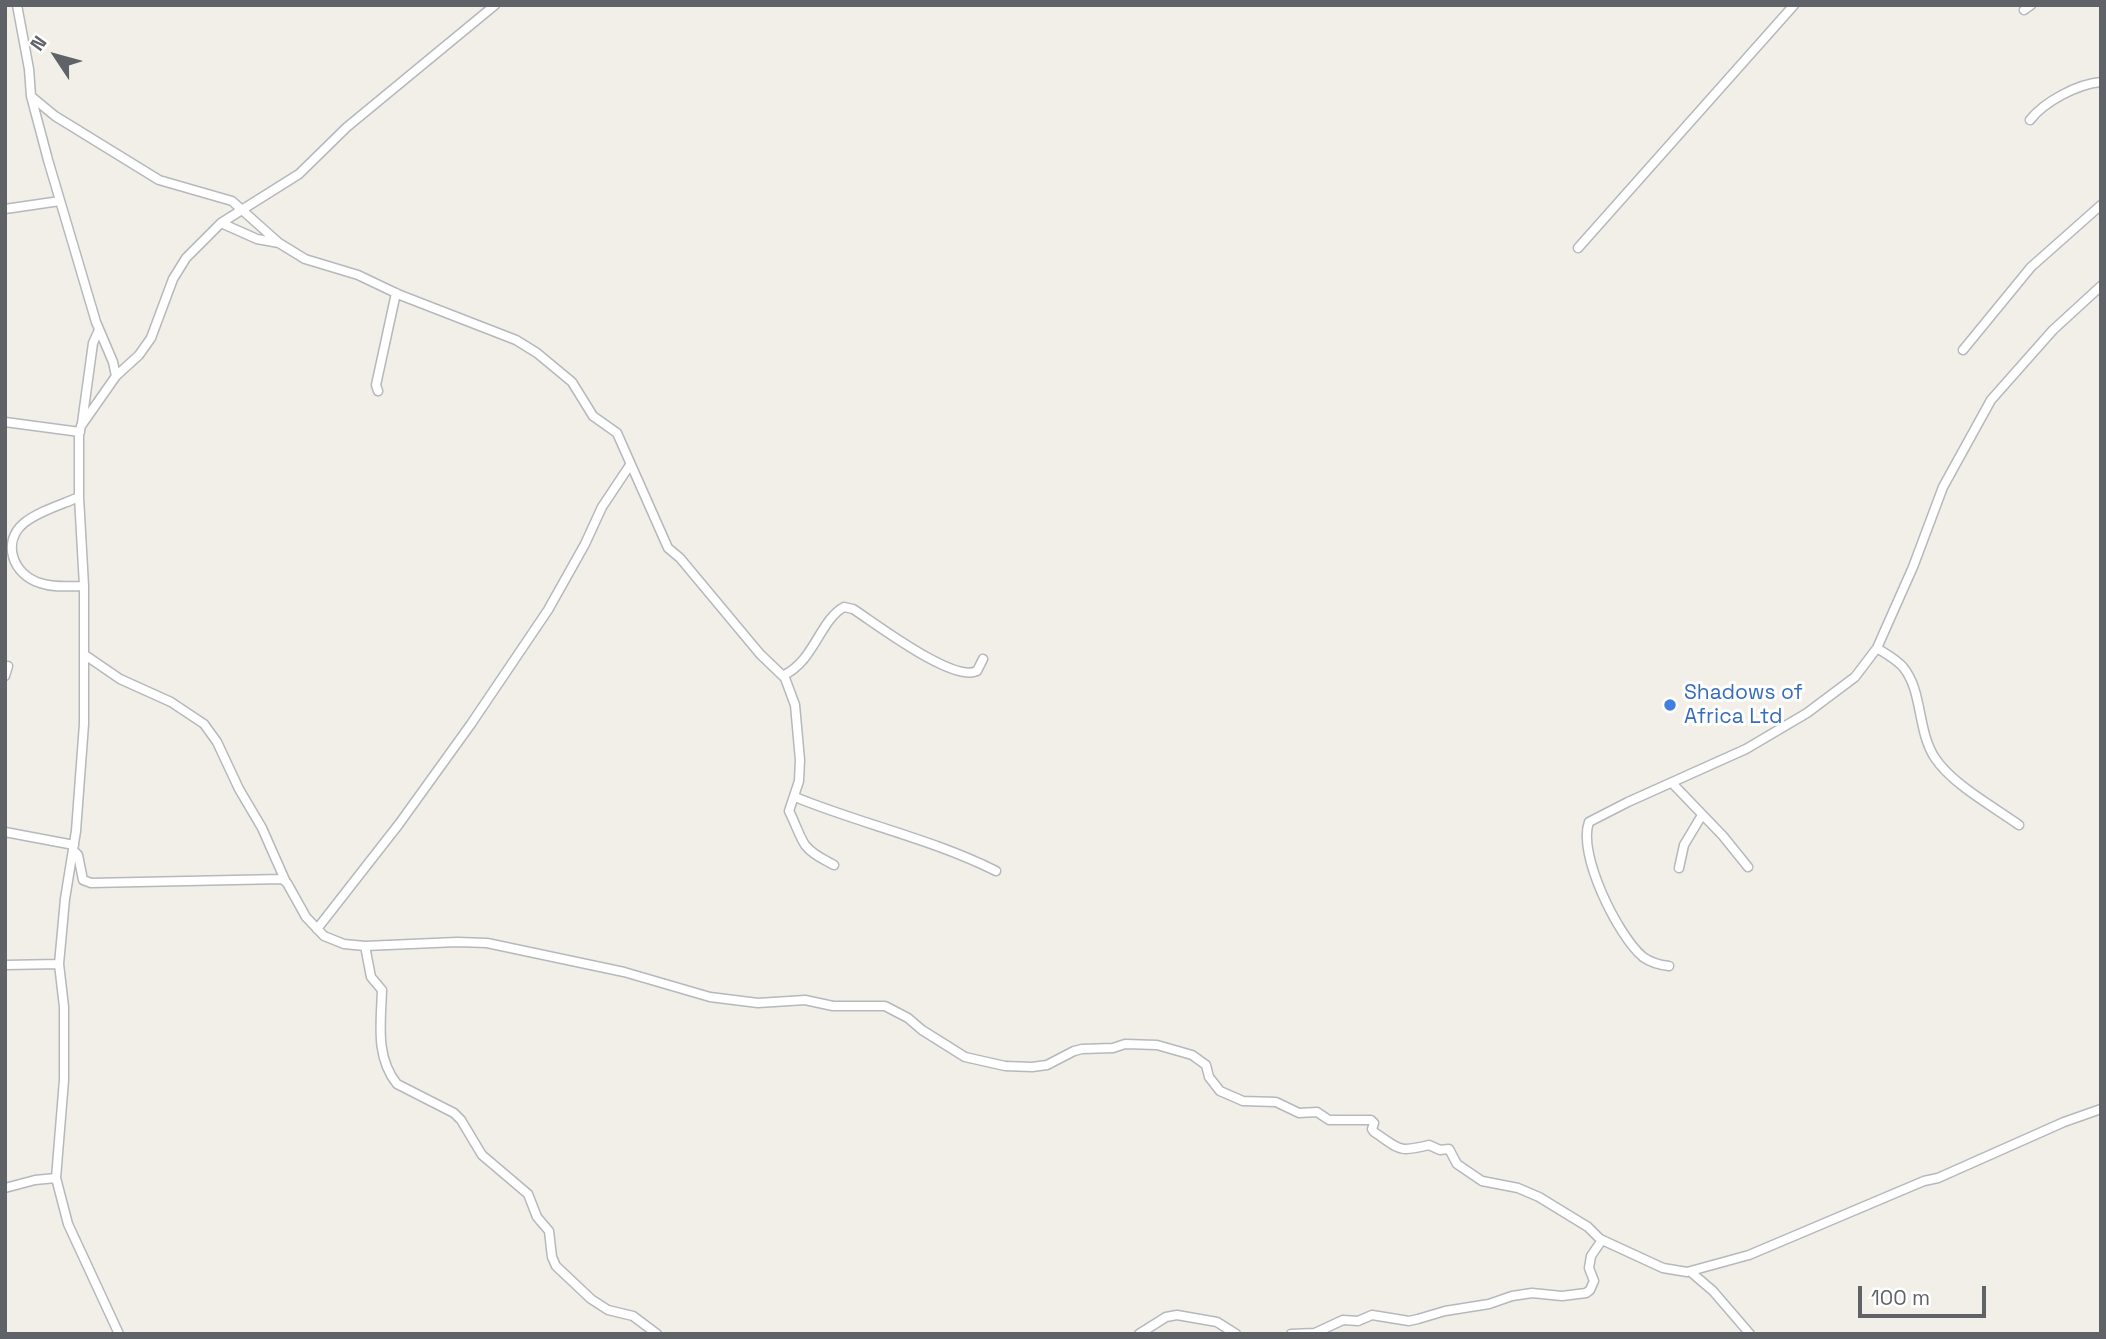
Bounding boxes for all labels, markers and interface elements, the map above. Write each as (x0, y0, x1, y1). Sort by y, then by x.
north arrow (21, 21, 91, 91)
text: N (25, 31, 52, 56)
place label: Shadows of Africa Ltd (1684, 680, 1803, 730)
marker: Shadows of Africa Ltd (1662, 697, 1678, 713)
scale bar (1861, 1272, 1989, 1316)
text: 100 m (1871, 1284, 1930, 1311)

